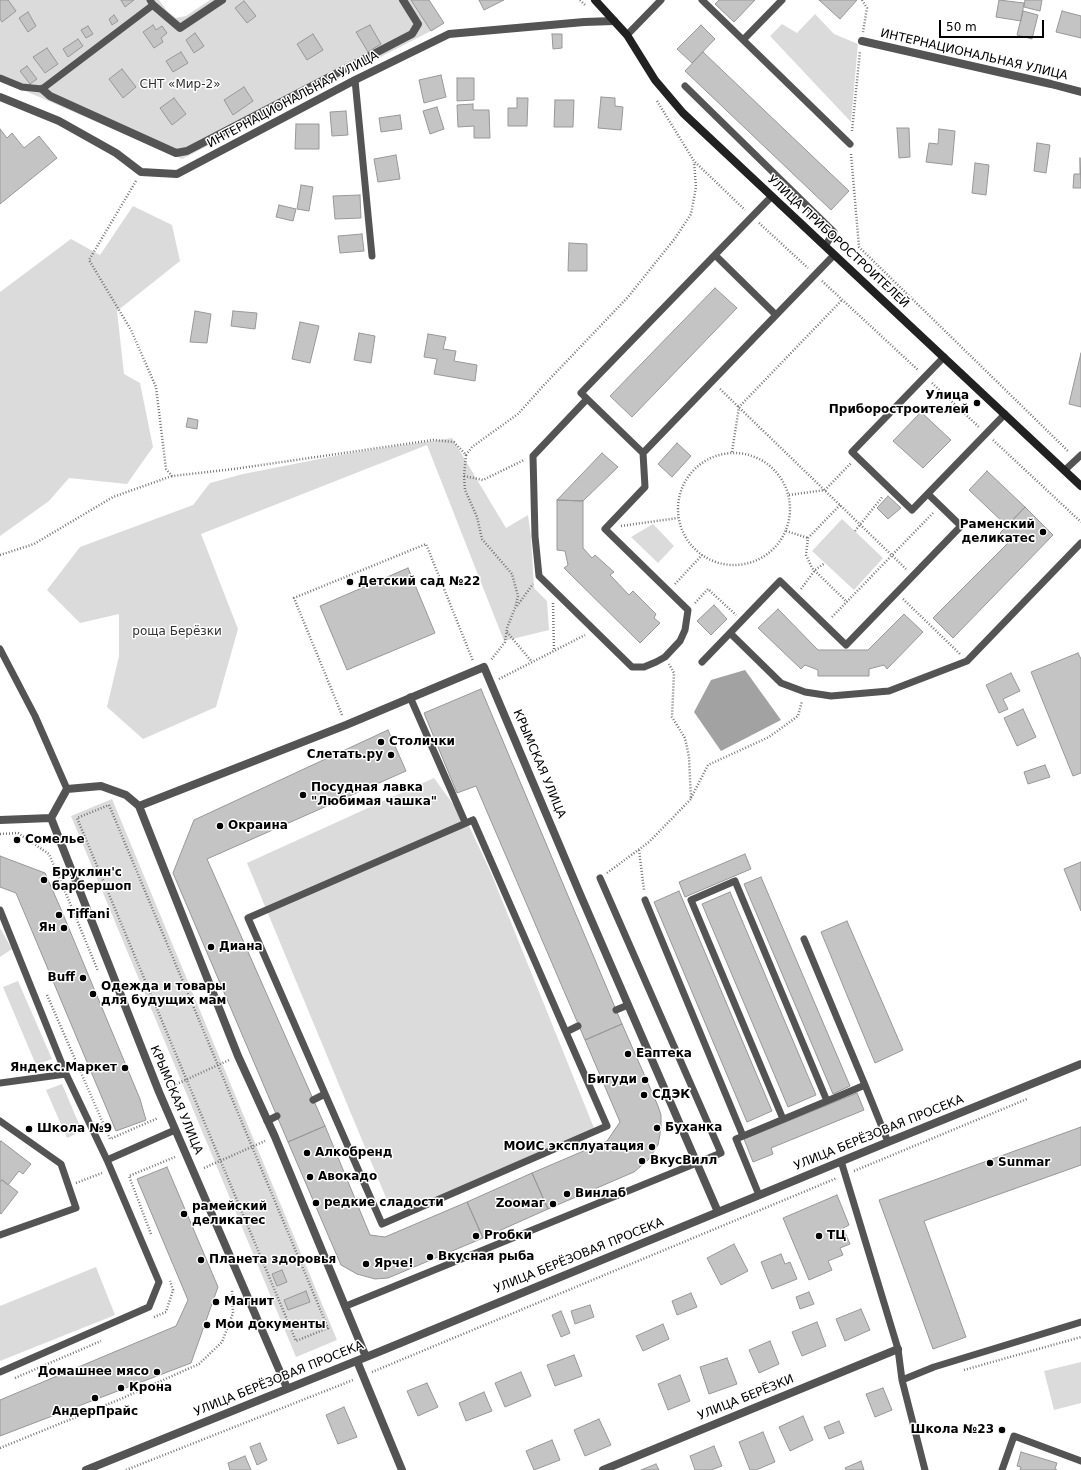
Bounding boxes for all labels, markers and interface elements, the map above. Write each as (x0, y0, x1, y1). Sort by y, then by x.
scale bar (941, 12, 1046, 38)
text: 50 m (946, 20, 977, 34)
street label: ИНТЕРНАЦИОНАЛЬНАЯ УЛИЦА (879, 26, 1069, 84)
street label: ИНТЕРНАЦИОНАЛЬНАЯ УЛИЦА (205, 49, 381, 151)
park label: СНТ «Мир-2» (140, 78, 220, 92)
street label: УЛИЦА ПРИБОРОСТРОИТЕЛЕЙ (764, 173, 912, 311)
place label: Улица Приборостроителей (829, 389, 969, 417)
marker: Улица Приборостроителей (972, 398, 982, 408)
place label: Раменский деликатес (960, 518, 1035, 546)
marker: Раменский деликатес (1038, 527, 1048, 537)
place label: Детский сад №22 (358, 575, 480, 589)
marker: Детский сад №22 (345, 577, 355, 587)
park label: роща Берёзки (132, 625, 222, 639)
street label: КРЫМСКАЯ УЛИЦА (510, 707, 568, 821)
place label: Столички (389, 735, 455, 749)
marker: Столички (376, 737, 386, 747)
place label: Слетать.ру (307, 748, 383, 762)
marker: Слетать.ру (386, 750, 396, 760)
place label: Посудная лавка "Любимая чашка" (311, 781, 437, 809)
marker: Посудная лавка "Любимая чашка" (298, 790, 308, 800)
place label: Окраина (228, 819, 288, 833)
marker: Окраина (215, 821, 225, 831)
place label: Сомелье (25, 833, 85, 847)
marker: Сомелье (12, 835, 22, 845)
place label: Бруклин'с барбершоп (52, 866, 131, 894)
marker: Бруклин'с барбершоп (39, 875, 49, 885)
place label: Tiffani (67, 908, 110, 922)
marker: Tiffani (54, 910, 64, 920)
place label: Ян (38, 921, 56, 935)
marker: Ян (59, 923, 69, 933)
place label: Диана (219, 940, 263, 954)
marker: Диана (206, 942, 216, 952)
place label: Buff (48, 971, 75, 985)
marker: Buff (78, 973, 88, 983)
place label: Одежда и товары для будущих мам (101, 980, 226, 1008)
marker: Одежда и товары для будущих мам (88, 989, 98, 999)
street label: КРЫМСКАЯ УЛИЦА (147, 1043, 205, 1157)
place label: Еаптека (636, 1047, 692, 1061)
marker: Еаптека (623, 1049, 633, 1059)
place label: Яндекс.Маркет (10, 1061, 117, 1075)
marker: Яндекс.Маркет (120, 1063, 130, 1073)
place label: Бигуди (587, 1073, 637, 1087)
marker: Бигуди (640, 1075, 650, 1085)
place label: СДЭК (652, 1088, 690, 1102)
marker: СДЭК (639, 1090, 649, 1100)
street label: УЛИЦА БЕРЁЗОВАЯ ПРОСЕКА (792, 1092, 966, 1174)
place label: Буханка (665, 1121, 722, 1135)
place label: Школа №9 (37, 1122, 112, 1136)
marker: Буханка (652, 1123, 662, 1133)
marker: Школа №9 (24, 1124, 34, 1134)
place label: МОИС эксплуатация (503, 1140, 644, 1154)
marker: МОИС эксплуатация (647, 1142, 657, 1152)
place label: Алкобренд (315, 1146, 393, 1160)
marker: Алкобренд (302, 1148, 312, 1158)
place label: ВкусВилл (650, 1154, 717, 1168)
marker: ВкусВилл (637, 1156, 647, 1166)
place label: Sunmar (998, 1156, 1050, 1170)
marker: Sunmar (985, 1158, 995, 1168)
place label: Авокадо (318, 1170, 377, 1184)
marker: Авокадо (305, 1172, 315, 1182)
place label: Винлаб (575, 1187, 626, 1201)
marker: Винлаб (562, 1189, 572, 1199)
place label: редкие сладости (324, 1196, 444, 1210)
place label: Zooмаг (496, 1197, 545, 1211)
marker: редкие сладости (311, 1198, 321, 1208)
marker: Zooмаг (548, 1199, 558, 1209)
place label: рамейский деликатес (192, 1200, 267, 1228)
marker: рамейский деликатес (179, 1209, 189, 1219)
street label: УЛИЦА БЕРЁЗОВАЯ ПРОСЕКА (492, 1215, 666, 1297)
place label: Proбки (484, 1229, 532, 1243)
place label: ТЦ (827, 1229, 846, 1243)
marker: Proбки (471, 1231, 481, 1241)
marker: ТЦ (814, 1231, 824, 1241)
place label: Вкусная рыба (438, 1250, 534, 1264)
marker: Вкусная рыба (425, 1252, 435, 1262)
place label: Планета здоровья (209, 1253, 336, 1267)
marker: Планета здоровья (196, 1255, 206, 1265)
place label: Ярче! (374, 1257, 414, 1271)
marker: Ярче! (361, 1259, 371, 1269)
place label: Магнит (224, 1295, 274, 1309)
marker: Магнит (211, 1297, 221, 1307)
place label: Мои документы (215, 1318, 326, 1332)
marker: Мои документы (202, 1320, 212, 1330)
street label: УЛИЦА БЕРЁЗОВАЯ ПРОСЕКА (192, 1338, 366, 1420)
place label: Домашнее мясо (38, 1365, 149, 1379)
marker: Домашнее мясо (152, 1367, 162, 1377)
street label: УЛИЦА БЕРЁЗКИ (696, 1372, 796, 1424)
place label: Крона (129, 1381, 172, 1395)
marker: Крона (116, 1383, 126, 1393)
marker: АндерПрайс (90, 1393, 100, 1403)
place label: АндерПрайс (52, 1405, 138, 1419)
place label: Школа №23 (911, 1423, 994, 1437)
marker: Школа №23 (997, 1425, 1007, 1435)

